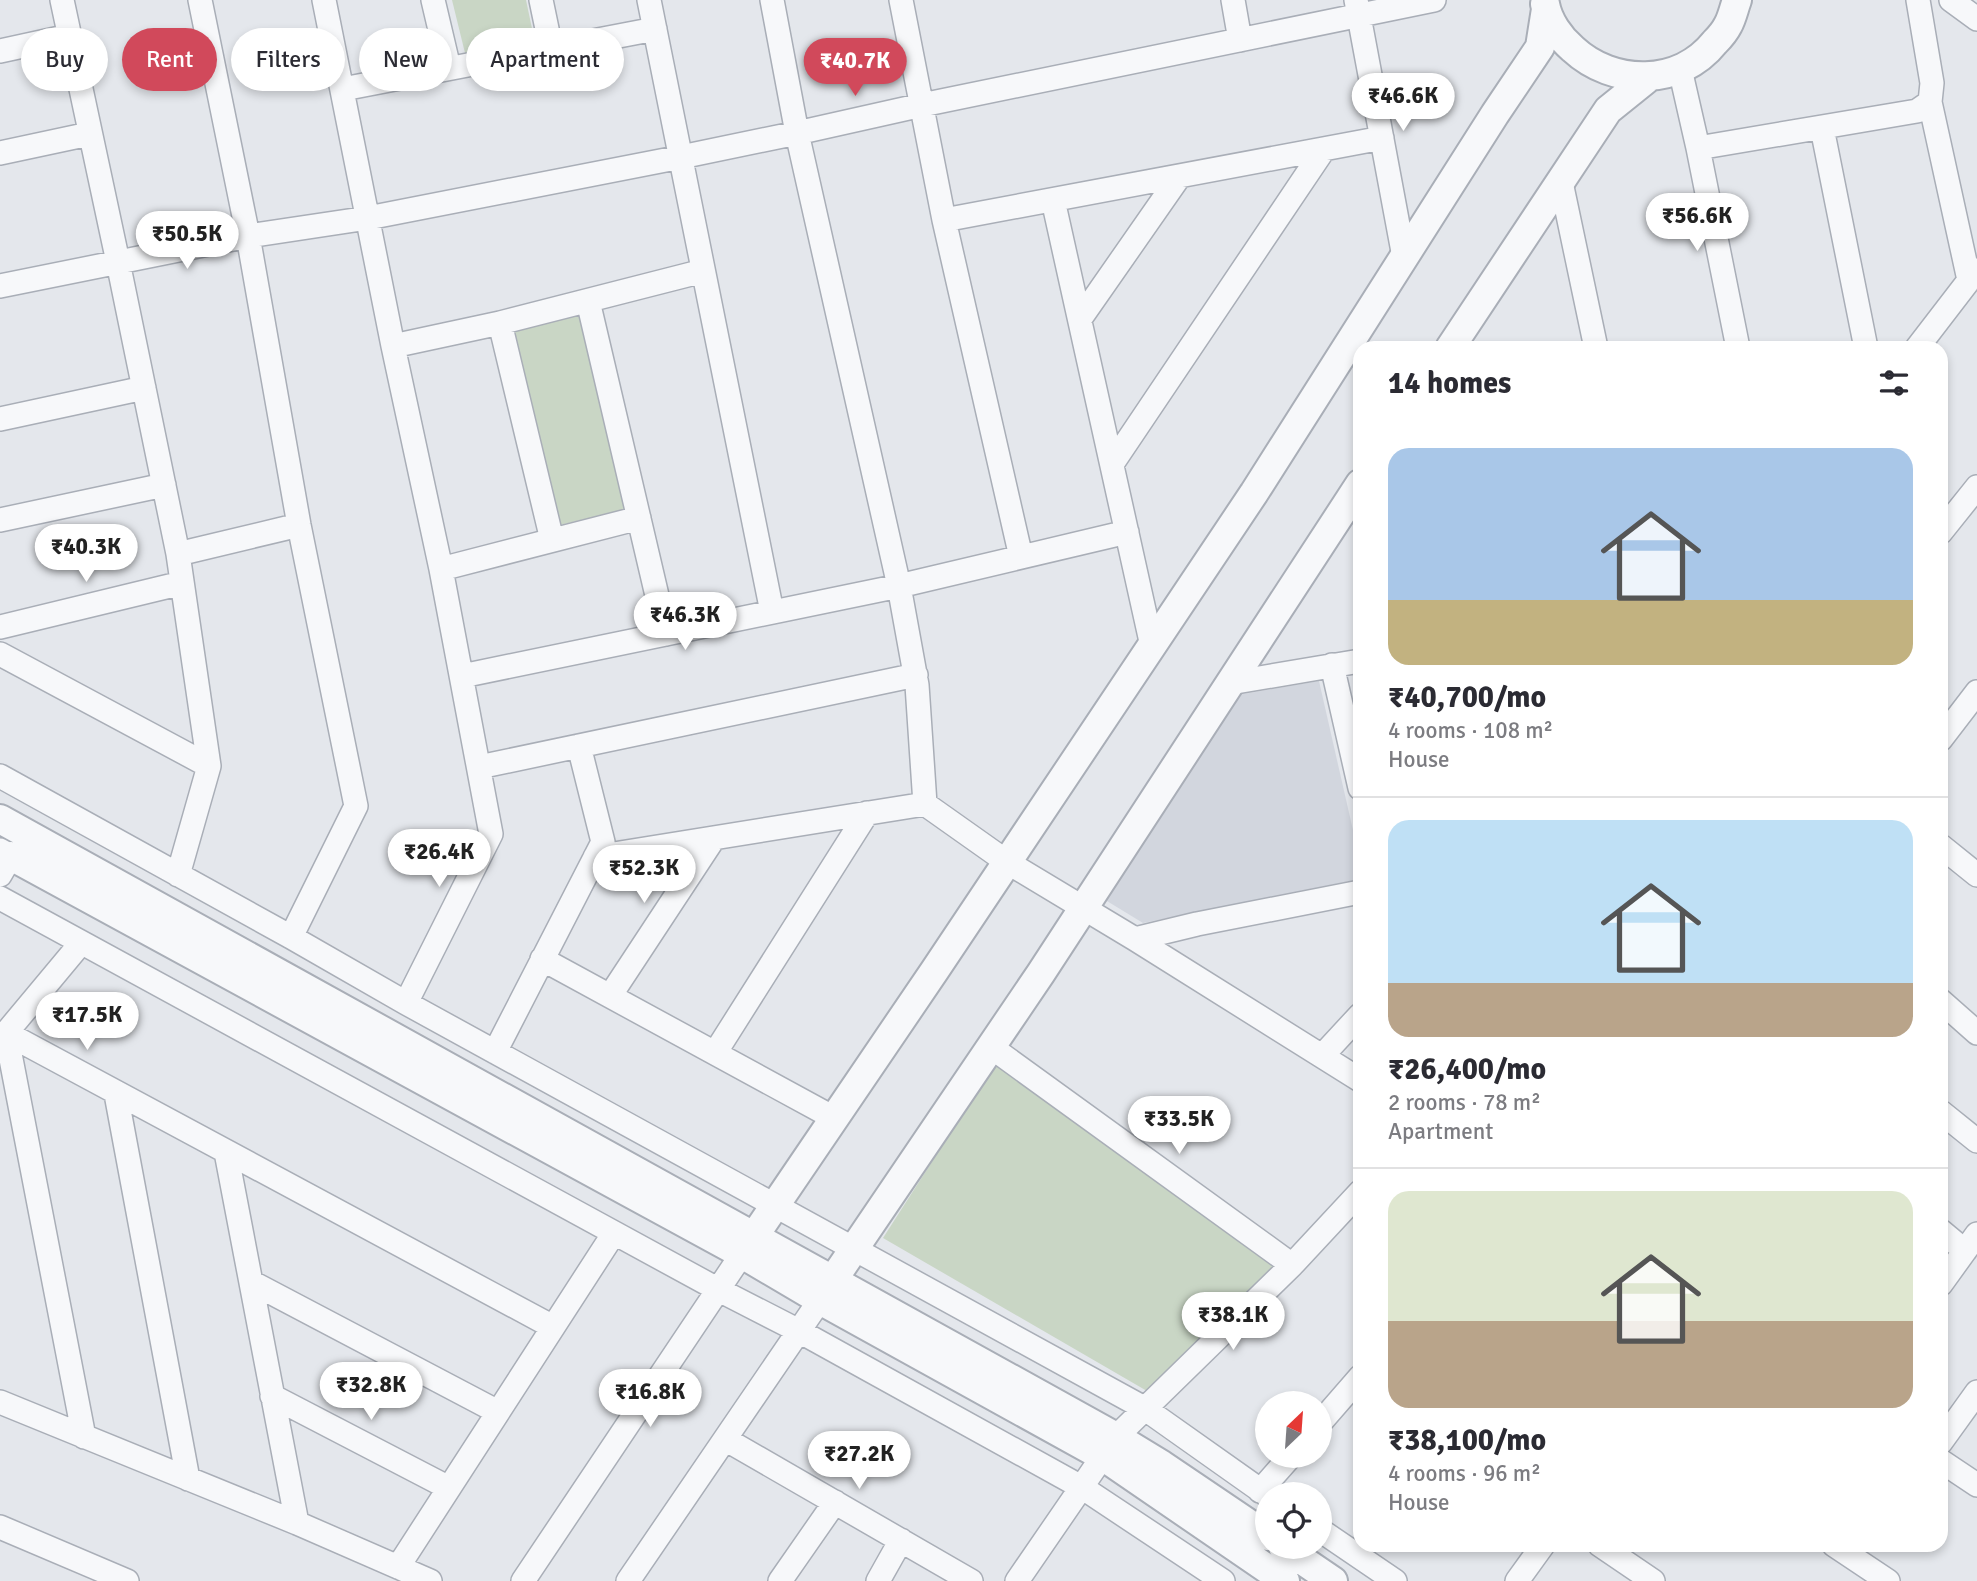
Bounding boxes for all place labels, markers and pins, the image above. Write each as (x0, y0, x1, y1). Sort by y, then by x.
pin: ₹40.7K (798, 38, 912, 98)
pin: ₹46.6K (1346, 74, 1460, 133)
pin: ₹56.6K (1640, 194, 1754, 253)
pin: ₹50.5K (130, 212, 244, 271)
pin: ₹40.3K (29, 524, 143, 584)
pin: ₹46.3K (628, 592, 742, 652)
pin: ₹26.4K (382, 830, 496, 889)
pin: ₹52.3K (587, 846, 701, 905)
pin: ₹17.5K (30, 992, 144, 1052)
pin: ₹33.5K (1122, 1096, 1236, 1156)
pin: ₹38.1K (1176, 1292, 1290, 1352)
pin: ₹32.8K (314, 1362, 428, 1422)
pin: ₹16.8K (593, 1370, 707, 1429)
pin: ₹27.2K (802, 1432, 916, 1491)

